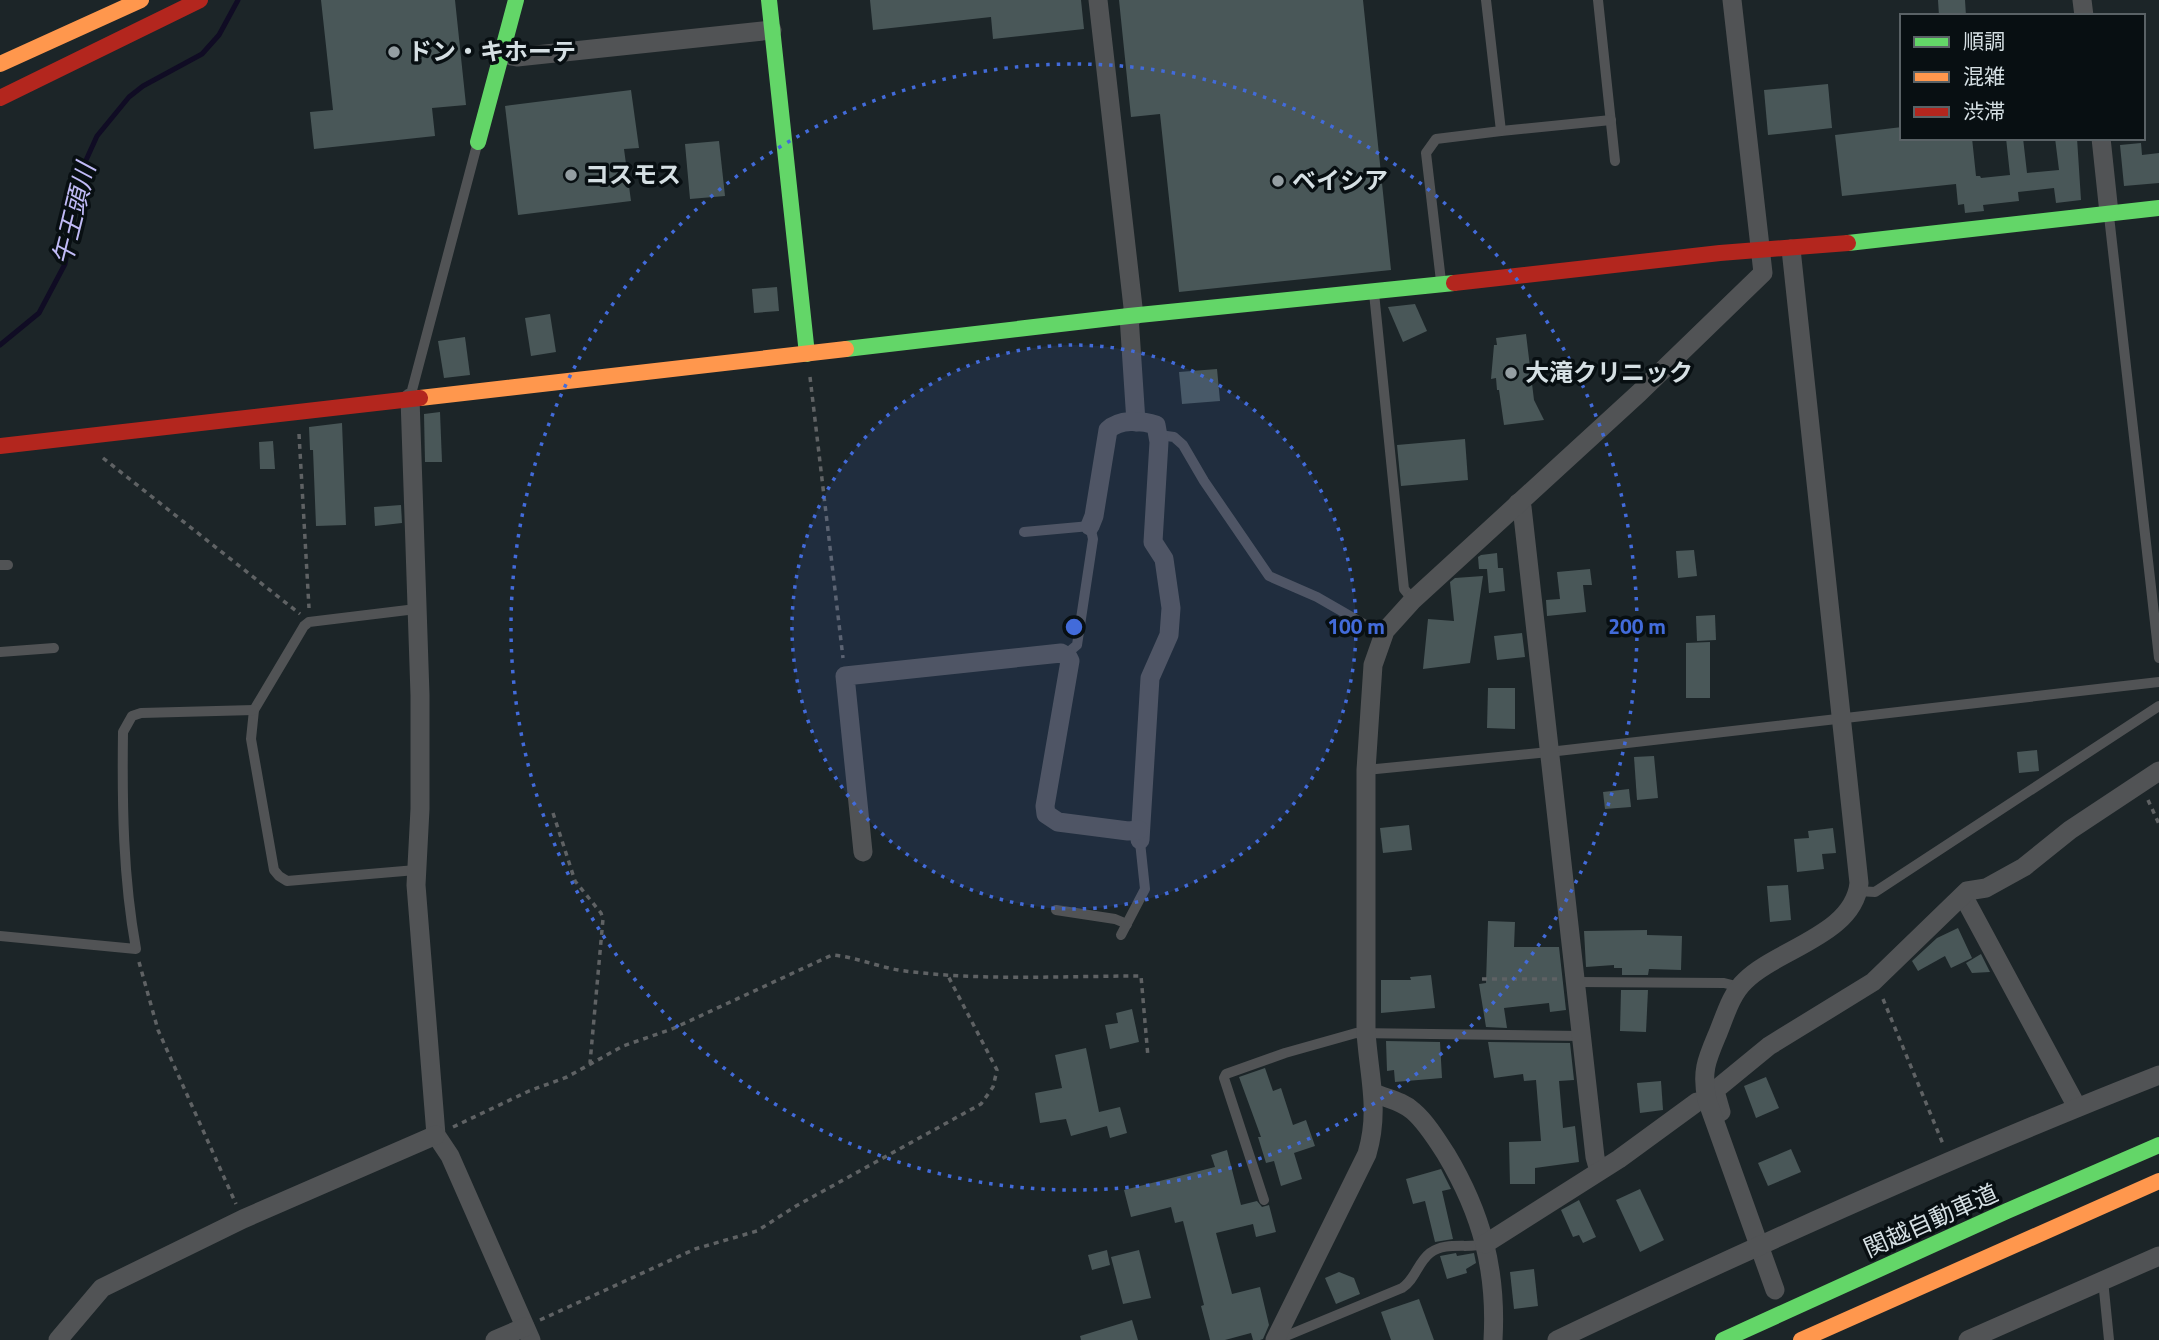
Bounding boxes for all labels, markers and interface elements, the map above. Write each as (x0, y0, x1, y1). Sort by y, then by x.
legend (1900, 14, 2145, 140)
text: 順調 (1963, 25, 2005, 57)
place label: ドン・キホーテ (408, 33, 576, 69)
marker: ドン・キホーテ (386, 44, 402, 60)
text: 混雑 (1963, 60, 2005, 92)
text: 渋滞 (1963, 95, 2005, 127)
water label: 午王頭川 (42, 156, 106, 269)
place label: コスモス (585, 156, 681, 192)
place label: ベイシア (1292, 162, 1388, 198)
marker: コスモス (563, 167, 579, 183)
marker: ベイシア (1270, 173, 1286, 189)
place label: 大滝クリニック (1525, 354, 1693, 390)
marker: 大滝クリニック (1503, 365, 1519, 381)
text: 100 m (1327, 610, 1385, 642)
text: 200 m (1608, 610, 1666, 642)
centre of rings (1062, 615, 1086, 639)
street label: 関越自動車道 (1857, 1174, 2004, 1266)

